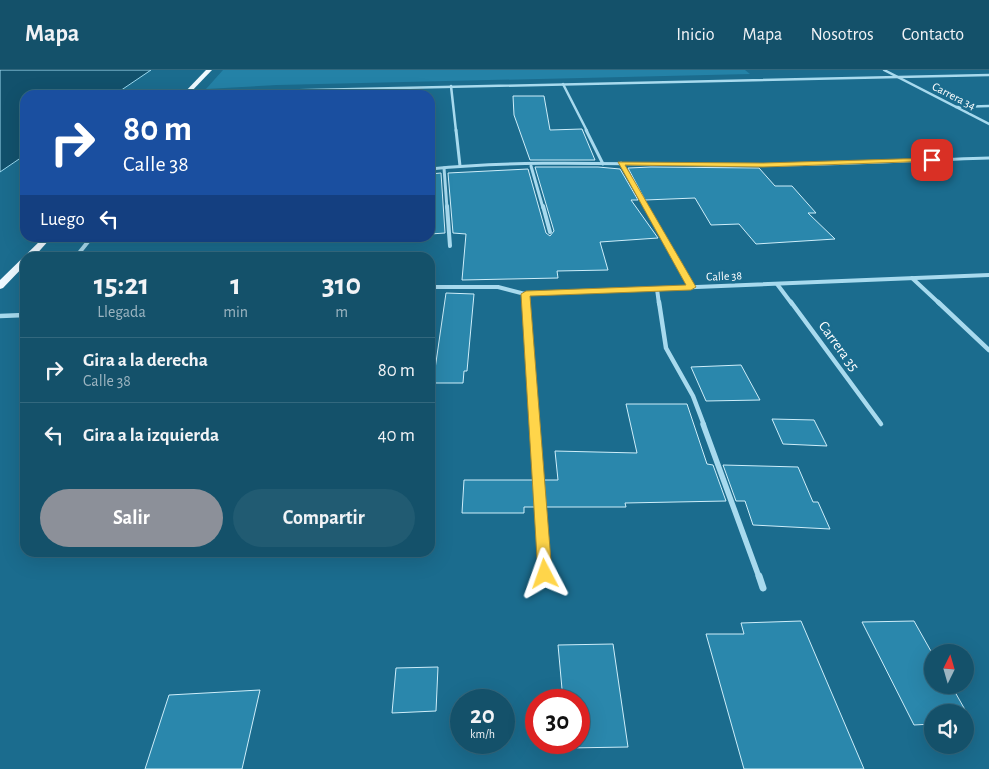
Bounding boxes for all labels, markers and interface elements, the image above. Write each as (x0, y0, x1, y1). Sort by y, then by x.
text: Mapa (25, 22, 79, 46)
text: Inicio (676, 26, 715, 44)
text: Mapa (743, 26, 782, 44)
text: Nosotros (810, 26, 874, 44)
text: Contacto (902, 26, 964, 44)
street label: Carrera 34 (930, 80, 978, 112)
icon: right (40, 110, 105, 175)
text: 80 m (123, 112, 192, 147)
pin (911, 139, 953, 181)
icon: arrive (918, 146, 946, 174)
text: Calle 38 (123, 153, 189, 175)
icon: left (95, 205, 123, 233)
text: Luego (40, 210, 85, 229)
street label: Calle 38 (706, 269, 742, 283)
text: 15:21 (94, 270, 149, 300)
text: 1 (230, 270, 241, 300)
text: 310 (322, 270, 361, 300)
text: Llegada (97, 304, 146, 320)
text: min (223, 304, 248, 320)
text: m (335, 304, 348, 320)
street label: Carrera 35 (816, 319, 862, 374)
text: Gira a la derecha (83, 351, 208, 370)
icon: right (40, 356, 68, 384)
text: 80 m (378, 361, 415, 380)
text: Calle 38 (83, 373, 131, 389)
icon: left (40, 421, 68, 449)
text: Gira a la izquierda (83, 426, 219, 445)
text: 40 m (377, 426, 415, 445)
button: Salir (40, 489, 223, 547)
button: Compartir (233, 489, 415, 547)
position arrow (518, 547, 570, 599)
north arrow (924, 644, 974, 694)
map controls (924, 644, 974, 754)
speed limit sign: 30 (525, 689, 590, 754)
text: 20 (470, 703, 495, 728)
button: sound (924, 704, 974, 754)
text: km/h (470, 728, 495, 740)

